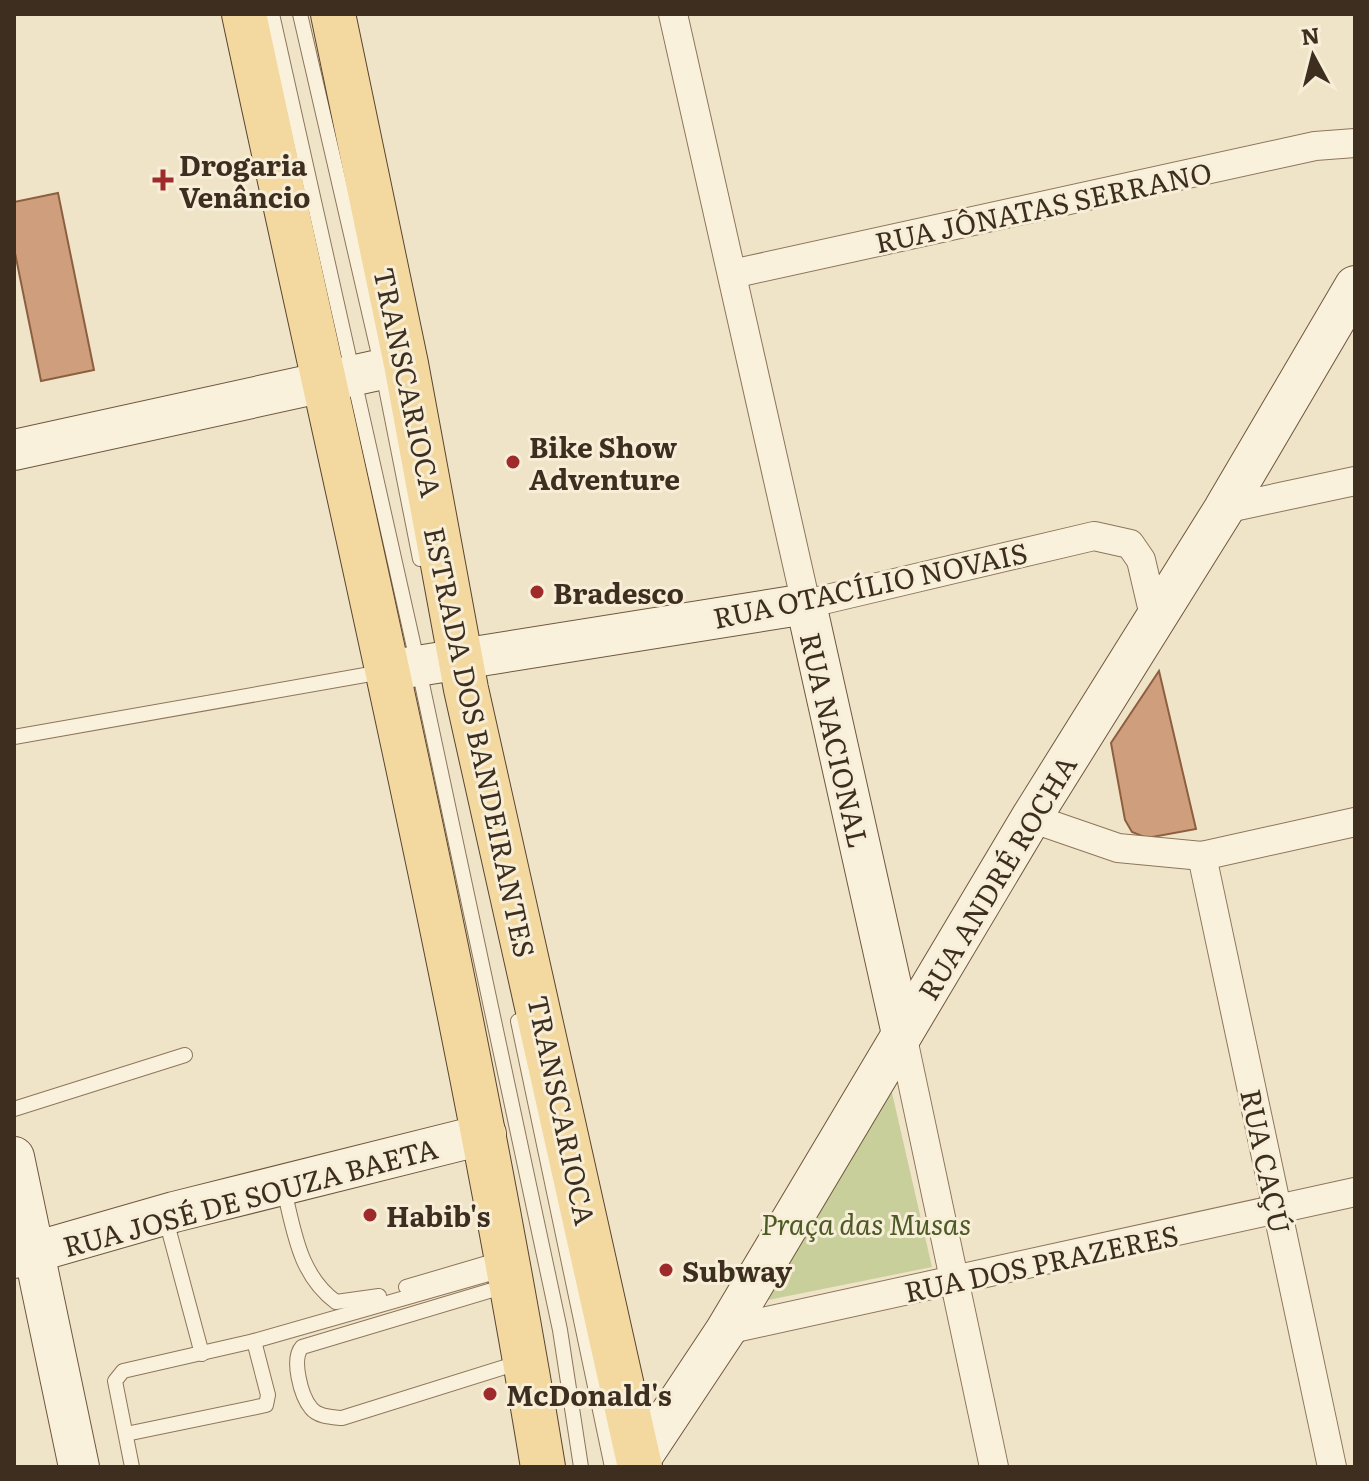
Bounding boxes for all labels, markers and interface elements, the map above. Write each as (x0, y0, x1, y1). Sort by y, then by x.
north arrow (1273, 16, 1353, 96)
text: N (1299, 17, 1322, 52)
place label: Drogaria Venâncio (179, 143, 311, 217)
street label: RUA JÔNATAS SERRANO (871, 150, 1215, 262)
marker: Drogaria Venâncio (154, 171, 172, 189)
street label: TRANSCARIOCA (364, 263, 454, 501)
place label: Bike Show Adventure (529, 425, 680, 499)
marker: Bike Show Adventure (504, 453, 522, 471)
street label: ESTRADA DOS BANDEIRANTES (415, 523, 547, 961)
street label: RUA OTACÍLIO NOVAIS (709, 530, 1031, 638)
place label: Bradesco (553, 571, 684, 613)
marker: Bradesco (528, 583, 546, 601)
street label: RUA NACIONAL (791, 628, 881, 852)
street label: RUA ANDRÉ ROCHA (906, 746, 1086, 1007)
street label: TRANSCARIOCA (518, 991, 608, 1229)
street label: RUA CAÇÚ (1231, 1085, 1303, 1237)
street label: RUA JOSÉ DE SOUZA BAETA (58, 1126, 442, 1266)
place label: Habib's (386, 1194, 490, 1236)
park label: Praça das Musas (761, 1202, 971, 1244)
marker: Habib's (361, 1206, 379, 1224)
street label: RUA DOS PRAZERES (900, 1212, 1182, 1312)
place label: Subway (682, 1249, 793, 1291)
marker: Subway (657, 1261, 675, 1279)
place label: McDonald's (506, 1373, 672, 1415)
marker: McDonald's (481, 1385, 499, 1403)

